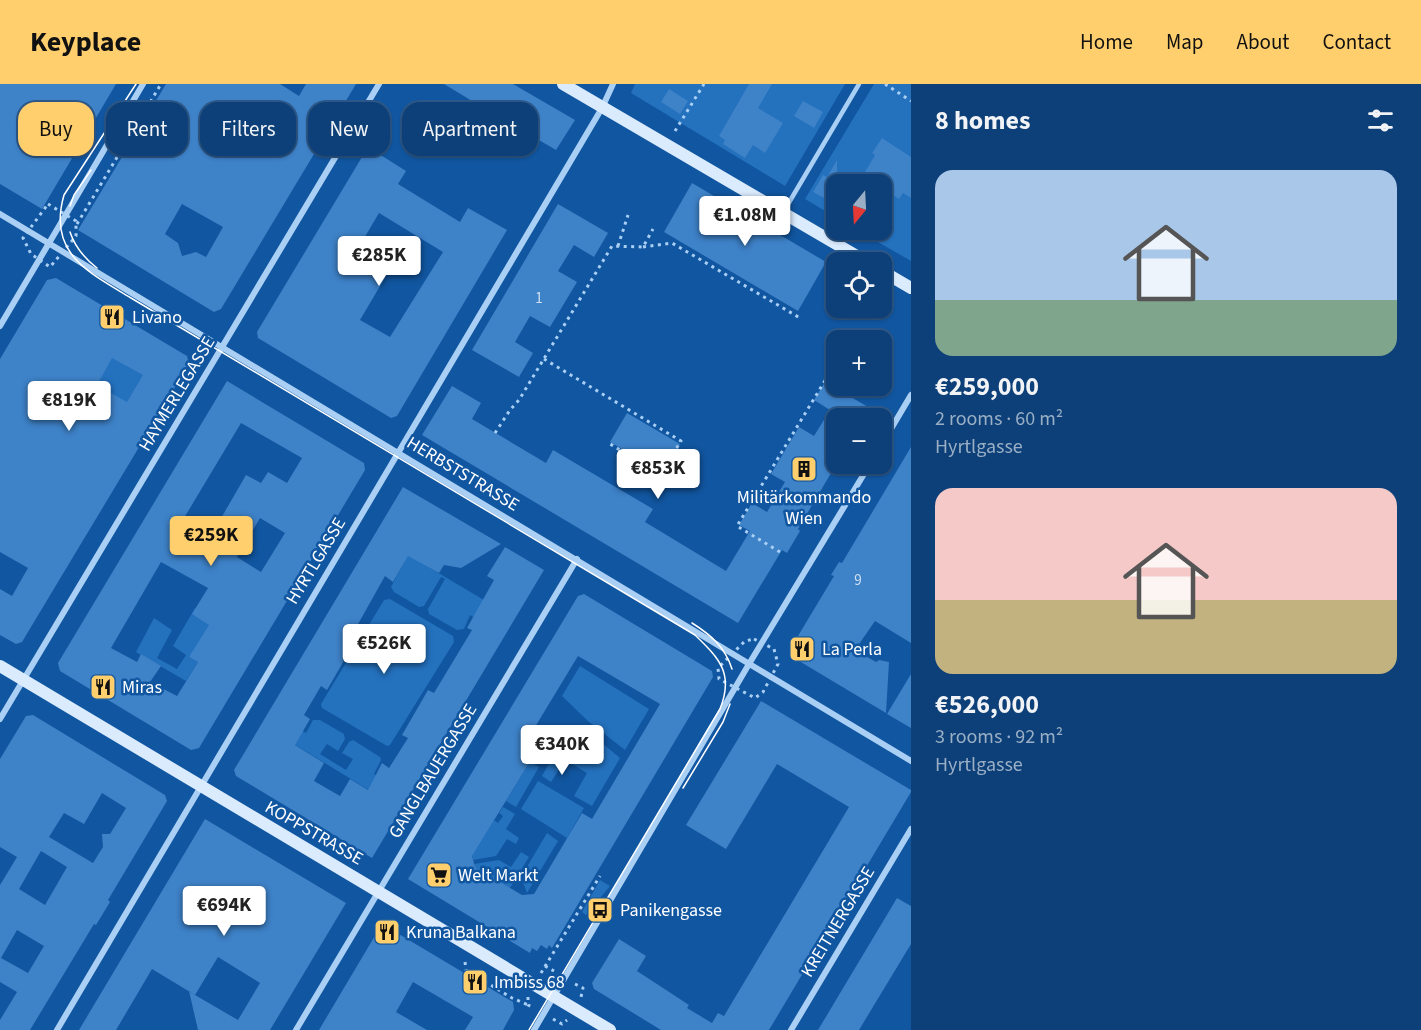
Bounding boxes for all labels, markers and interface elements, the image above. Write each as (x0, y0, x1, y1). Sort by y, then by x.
text: Keyplace (30, 22, 141, 62)
text: Home (1080, 27, 1133, 57)
text: Map (1166, 27, 1204, 57)
text: About (1237, 27, 1289, 57)
text: Contact (1322, 27, 1391, 57)
chip: Buy (18, 102, 94, 156)
chip: Rent (106, 102, 188, 156)
chip: Filters (200, 102, 296, 156)
chip: New (308, 102, 390, 156)
chip: Apartment (402, 102, 538, 156)
text: 8 homes (935, 102, 1030, 139)
icon: filters (1364, 104, 1397, 137)
north arrow (826, 174, 892, 240)
map controls (826, 174, 892, 474)
pin: €1.08M (696, 196, 794, 247)
text: €1.08M (713, 201, 777, 229)
icon: home (1112, 209, 1220, 317)
pin: €285K (337, 236, 421, 287)
text: €285K (352, 241, 406, 269)
button: locate (826, 252, 892, 318)
house number: 1 (535, 288, 543, 309)
restaurant icon: Livano (97, 302, 127, 332)
place label: Livano (132, 305, 182, 330)
button: + (826, 330, 892, 396)
street label: HAYMERLEGASSE (133, 332, 221, 456)
text: €259,000 (935, 368, 1039, 405)
pin: €819K (27, 381, 111, 432)
text: €819K (42, 386, 96, 414)
text: 2 rooms · 60 m² (935, 405, 1063, 433)
button: − (826, 408, 892, 474)
street label: HERBSTSTRASSE (402, 430, 524, 518)
text: Hyrtlgasse (935, 433, 1023, 461)
pin: €853K (616, 449, 700, 500)
text: €853K (631, 454, 685, 482)
building icon: Militärkommando Wien (789, 454, 819, 484)
place label: Militärkommando Wien (737, 485, 871, 531)
street label: HYRTLGASSE (280, 513, 352, 609)
pin: €259K (169, 516, 253, 567)
text: €259K (184, 521, 238, 549)
icon: home (1112, 527, 1220, 635)
house number: 9 (854, 570, 862, 591)
pin: €526K (342, 624, 426, 675)
text: €526K (357, 629, 411, 657)
restaurant icon: La Perla (787, 634, 817, 664)
place label: La Perla (822, 637, 882, 662)
restaurant icon: Miras (88, 672, 118, 702)
place label: Miras (122, 675, 162, 700)
text: €526,000 (935, 686, 1039, 723)
street label: GANGLBAUERGASSE (383, 699, 483, 843)
text: 3 rooms · 92 m² (935, 723, 1063, 751)
pin: €340K (520, 725, 604, 776)
text: €340K (535, 730, 589, 758)
text: Hyrtlgasse (935, 751, 1023, 779)
street label: KOPPSTRASSE (260, 795, 368, 871)
supermarket icon: Welt Markt (424, 860, 454, 890)
street label: KREITNERGASSE (795, 862, 881, 982)
place label: Welt Markt (458, 863, 538, 888)
pin: €694K (182, 886, 266, 937)
text: €694K (197, 891, 251, 919)
bus stop icon: Panikengasse (585, 895, 615, 925)
place label: Panikengasse (620, 898, 722, 923)
restaurant icon: Kruna Balkana (372, 917, 402, 947)
place label: Kruna Balkana (406, 920, 516, 945)
restaurant icon: Imbiss 68 (460, 967, 490, 997)
place label: Imbiss 68 (494, 970, 565, 995)

